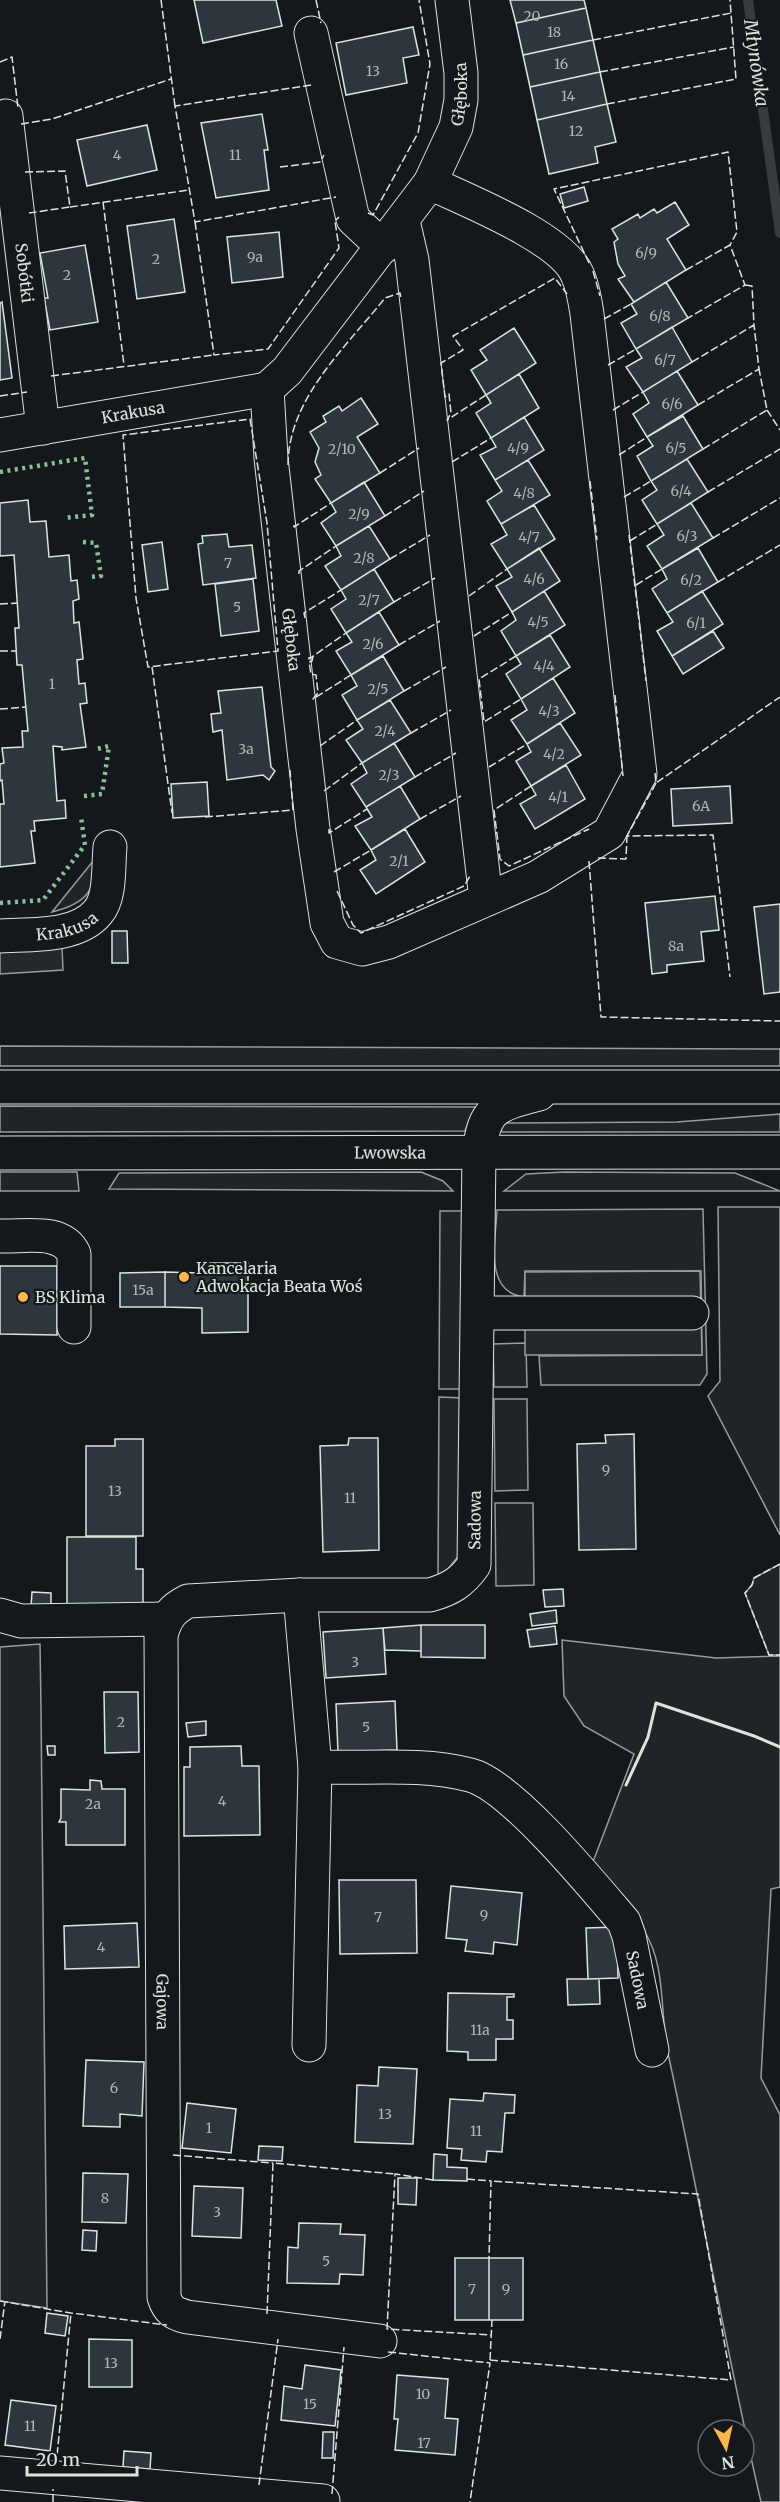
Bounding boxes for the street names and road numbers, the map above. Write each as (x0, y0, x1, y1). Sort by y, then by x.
street label: Głęboka (446, 61, 471, 127)
street label: Sobótki (11, 242, 38, 304)
street label: Krakusa (100, 397, 167, 427)
street label: Głęboka (278, 607, 305, 673)
street label: Krakusa (35, 907, 102, 945)
street label: Lwowska (354, 1142, 426, 1163)
street label: Sadowa (464, 1490, 485, 1550)
street label: Sadowa (622, 1949, 654, 2011)
street label: Gajowa (153, 1974, 173, 2030)

